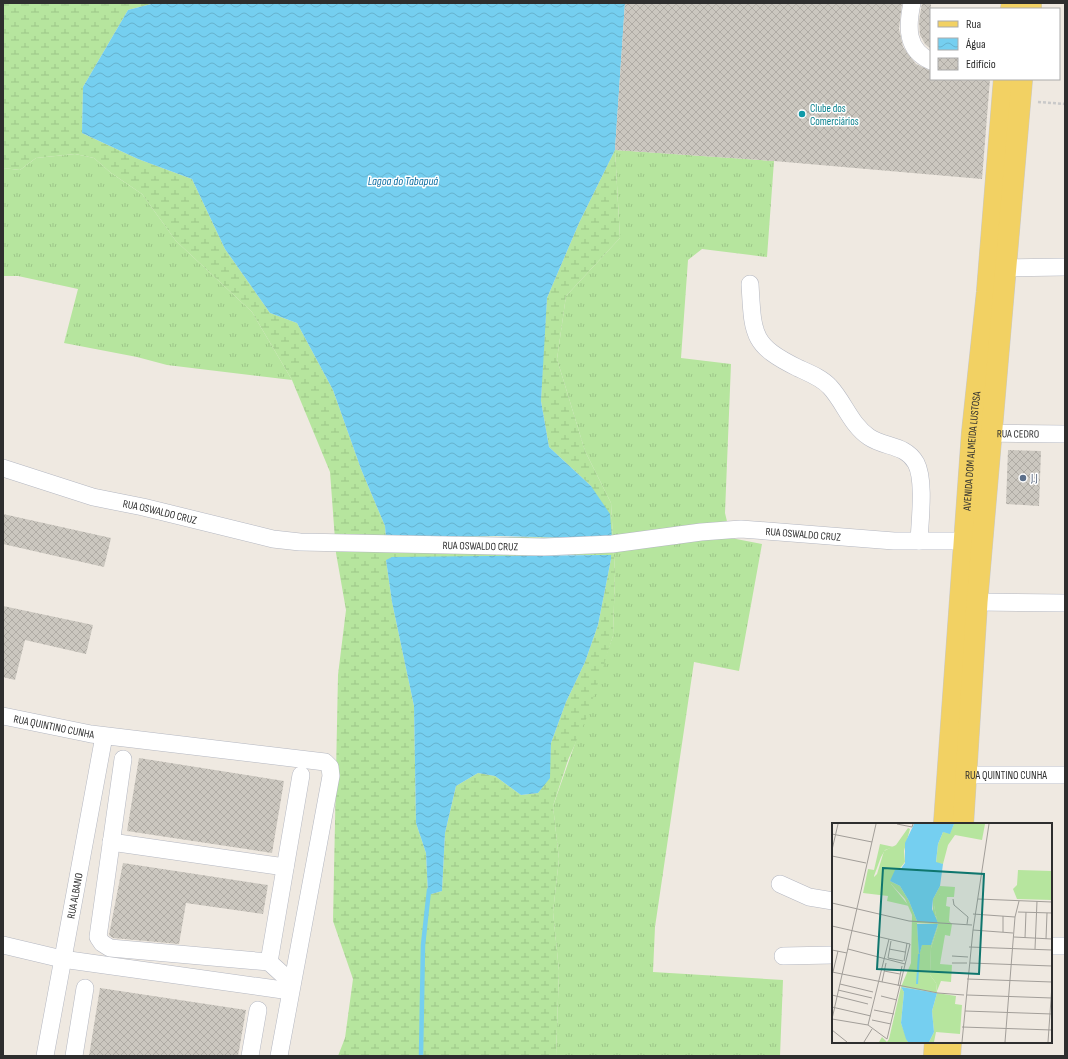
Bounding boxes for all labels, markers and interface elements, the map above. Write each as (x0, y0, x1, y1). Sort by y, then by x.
legend (930, 8, 1060, 80)
text: Rua (966, 17, 982, 32)
text: Água (965, 37, 986, 52)
text: Edifício (966, 57, 996, 72)
place label: Clube dos Comerciários (810, 102, 859, 128)
marker: Clube dos Comerciários (797, 109, 807, 119)
water label: Lagoa do Tabapuá (368, 174, 438, 189)
street label: AVENIDA DOM ALMEIDA LUSTOSA (960, 390, 983, 512)
street label: RUA CEDRO (997, 427, 1039, 440)
place label: J.J (1030, 472, 1038, 485)
marker: J.J (1018, 473, 1028, 483)
street label: RUA OSWALDO CRUZ (122, 497, 199, 527)
street label: RUA OSWALDO CRUZ (765, 524, 842, 543)
street label: RUA OSWALDO CRUZ (442, 538, 519, 553)
street label: RUA QUINTINO CUNHA (13, 712, 95, 741)
street label: RUA QUINTINO CUNHA (965, 769, 1047, 782)
inset map (832, 823, 1052, 1043)
street label: RUA ALBANO (64, 872, 85, 920)

